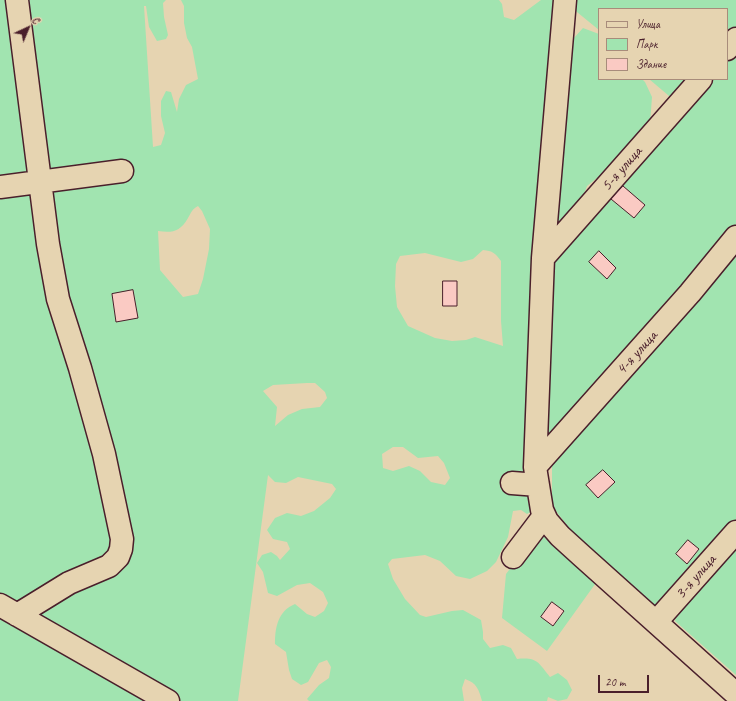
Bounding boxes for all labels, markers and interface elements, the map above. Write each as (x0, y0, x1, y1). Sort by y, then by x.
north arrow (8, 8, 48, 48)
legend (598, 8, 728, 80)
text: С (30, 12, 43, 26)
text: Улица (636, 16, 660, 32)
text: Парк (636, 36, 657, 52)
text: Здание (636, 56, 666, 72)
street label: 5-я улица (597, 143, 647, 195)
street label: 4-я улица (612, 327, 662, 379)
street label: 3-я улица (671, 551, 721, 603)
scale bar (600, 667, 651, 693)
text: 20 m (605, 674, 625, 690)

